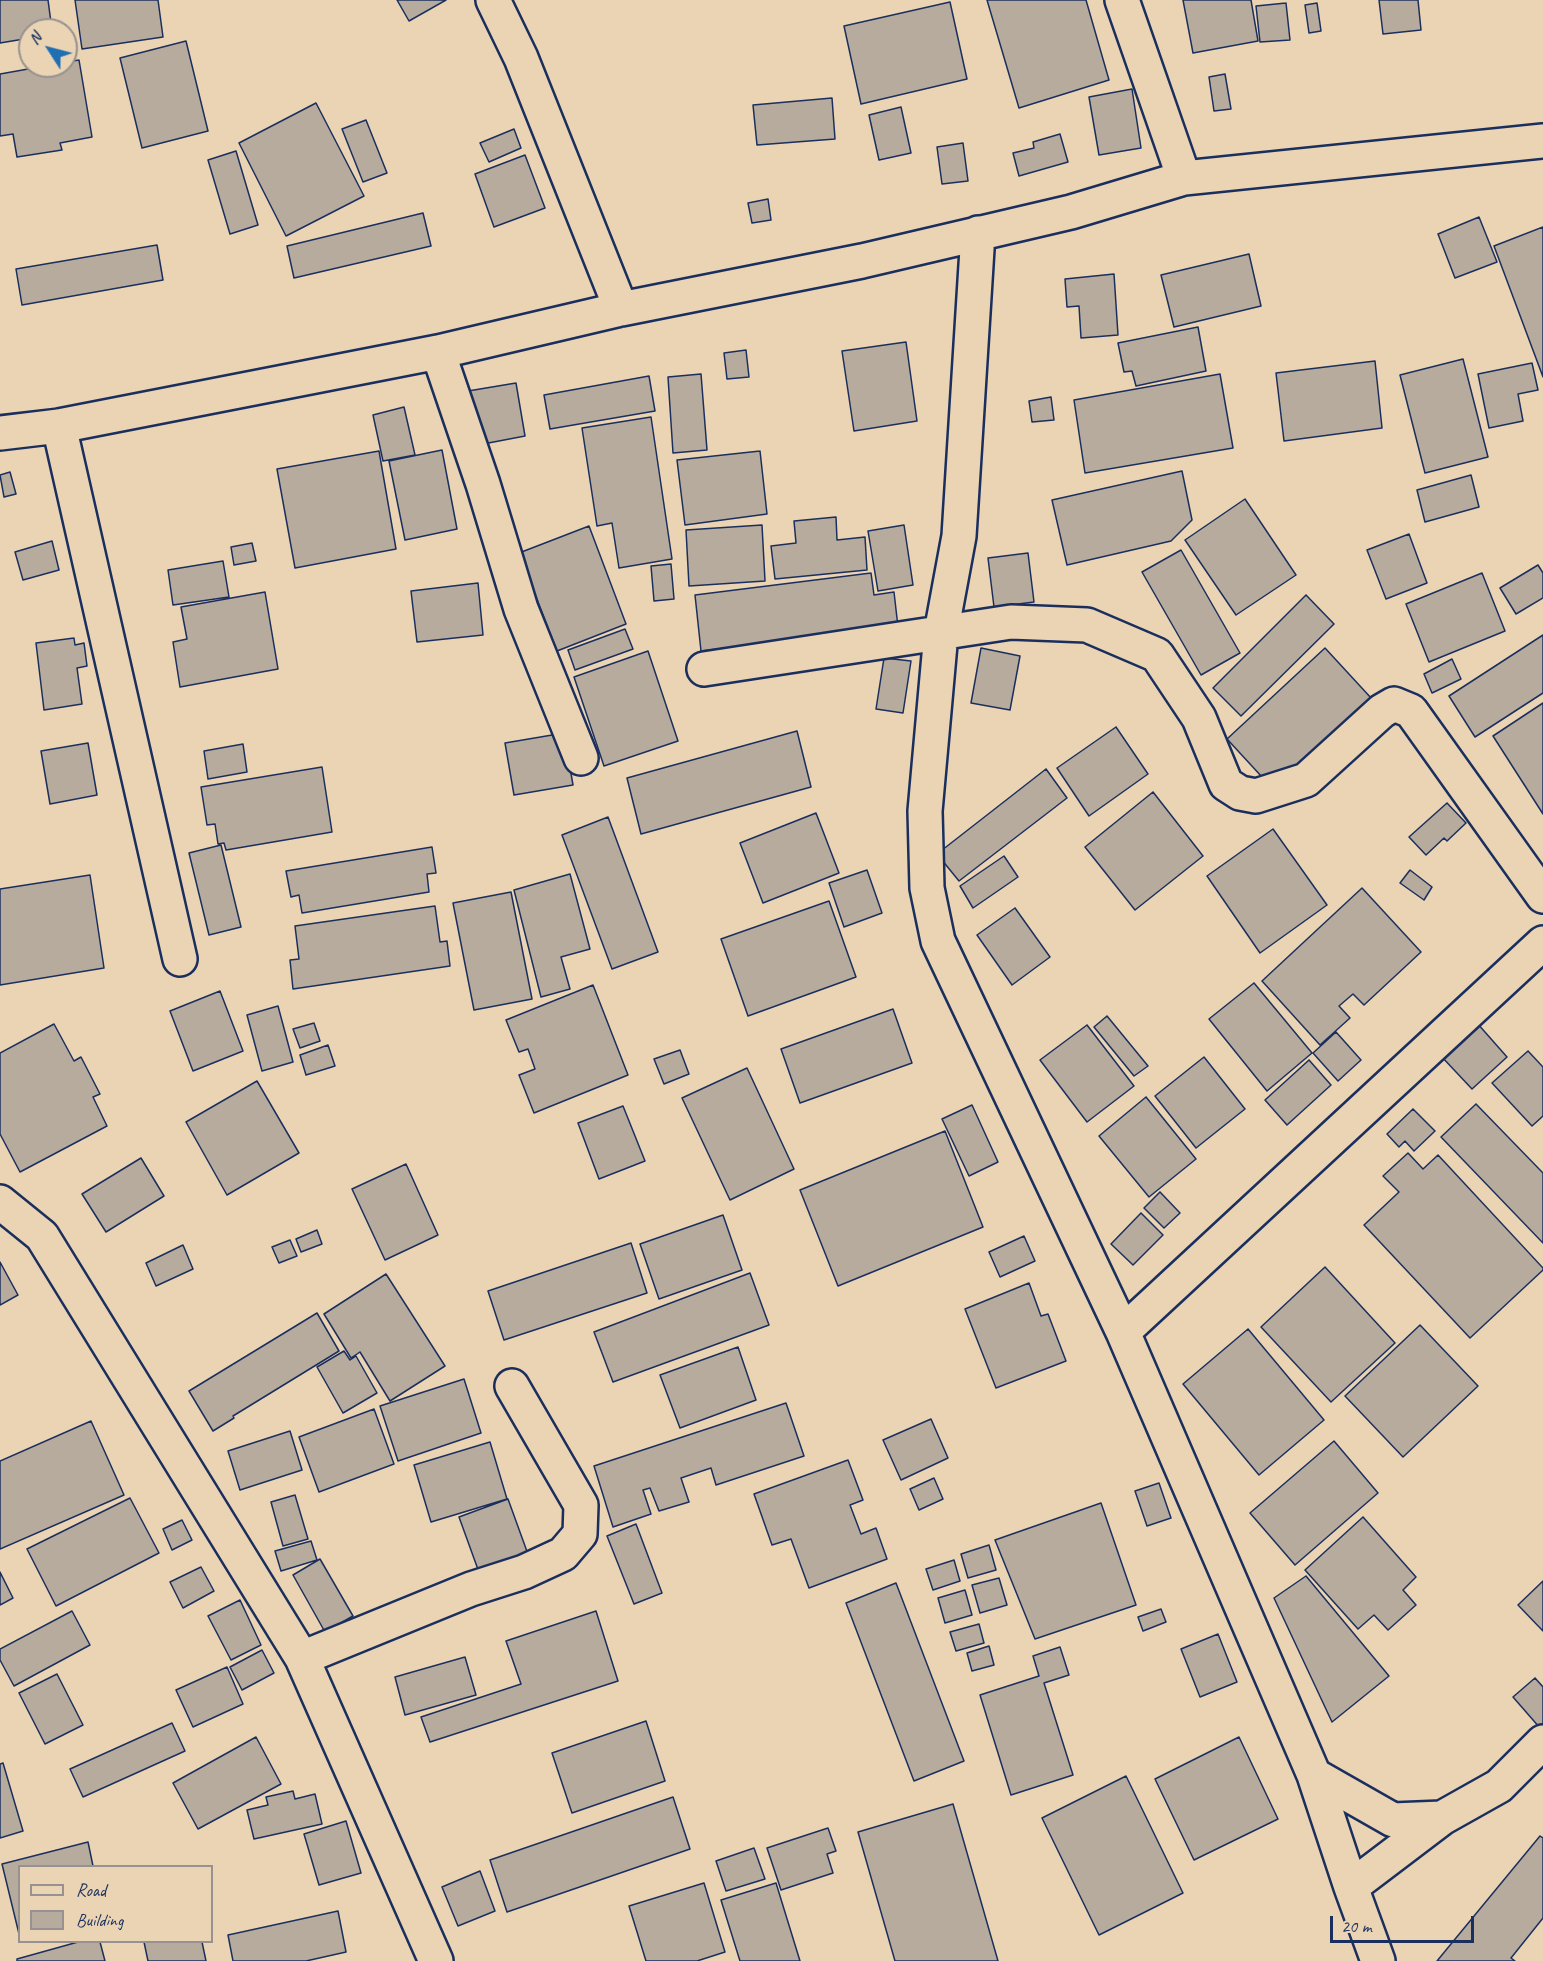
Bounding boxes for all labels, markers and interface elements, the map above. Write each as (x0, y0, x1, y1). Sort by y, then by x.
north arrow (18, 18, 78, 78)
text: N (24, 29, 46, 48)
legend (18, 1865, 213, 1943)
text: Road (76, 1879, 106, 1901)
scale bar (1333, 1904, 1477, 1942)
text: Building (76, 1909, 123, 1931)
text: 20 m (1341, 1915, 1372, 1937)

